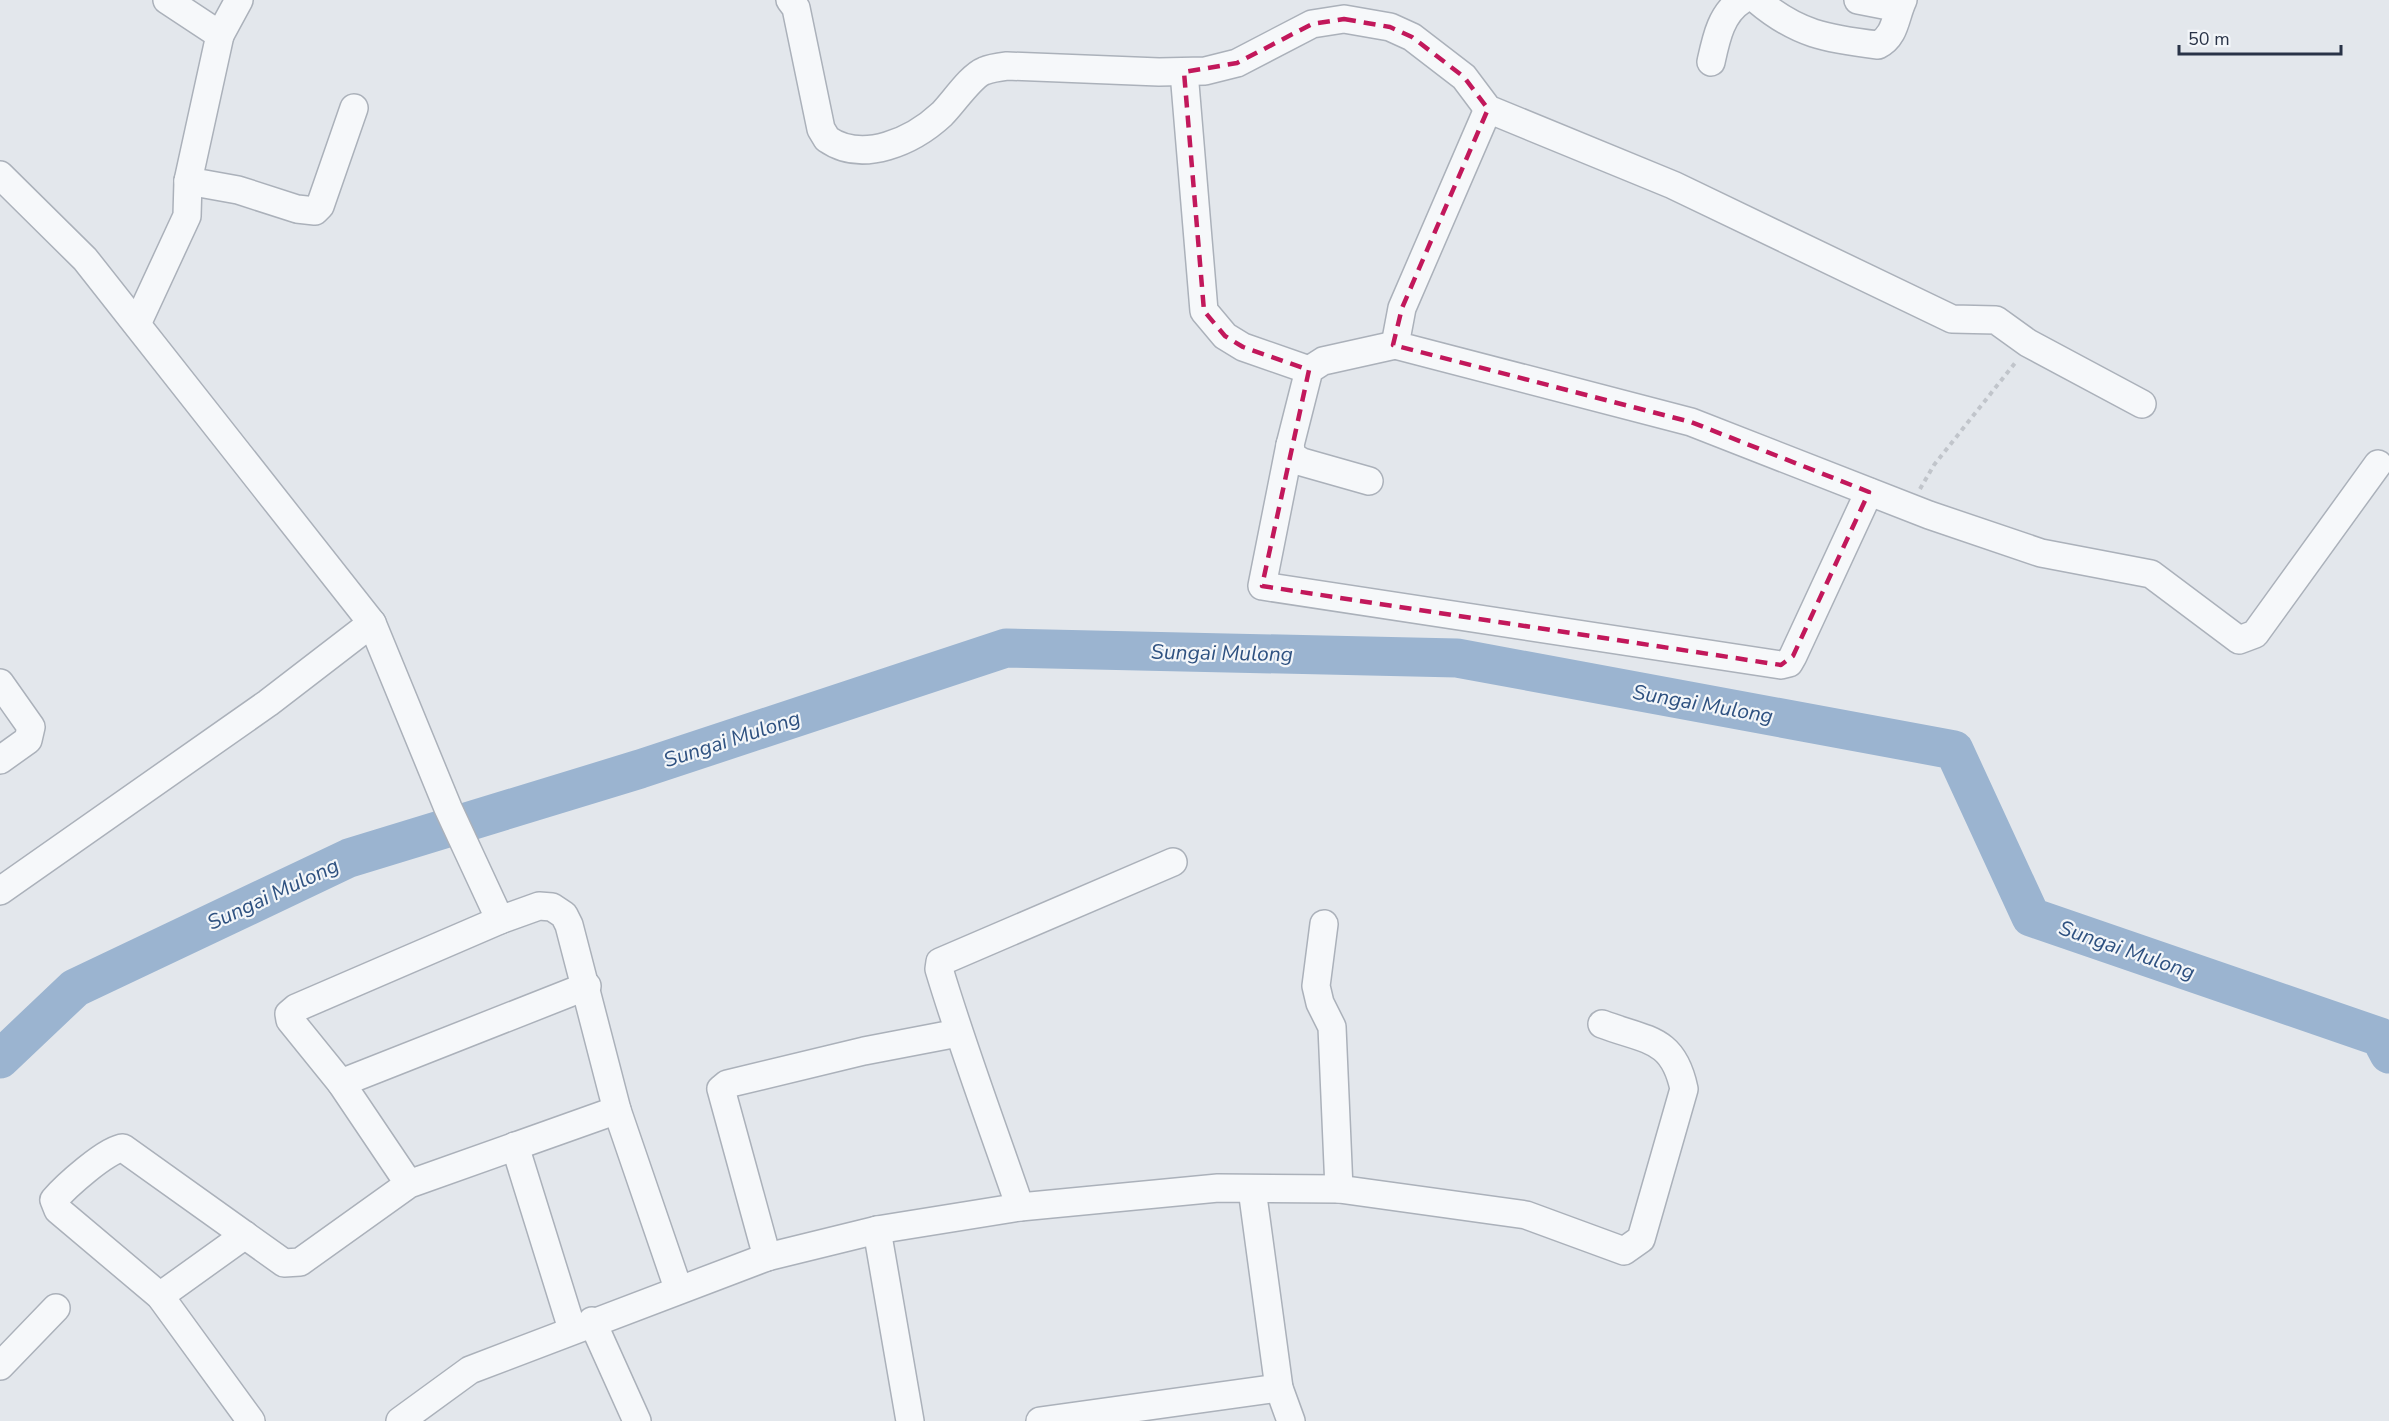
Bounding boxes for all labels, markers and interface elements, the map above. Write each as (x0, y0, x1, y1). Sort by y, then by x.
scale bar (2179, 18, 2341, 56)
text: 50 m (2188, 27, 2230, 51)
water label: Sungai Mulong (1151, 638, 1293, 668)
water label: Sungai Mulong (1631, 678, 1775, 730)
water label: Sungai Mulong (660, 704, 804, 774)
water label: Sungai Mulong (203, 851, 343, 937)
water label: Sungai Mulong (2055, 914, 2199, 986)

